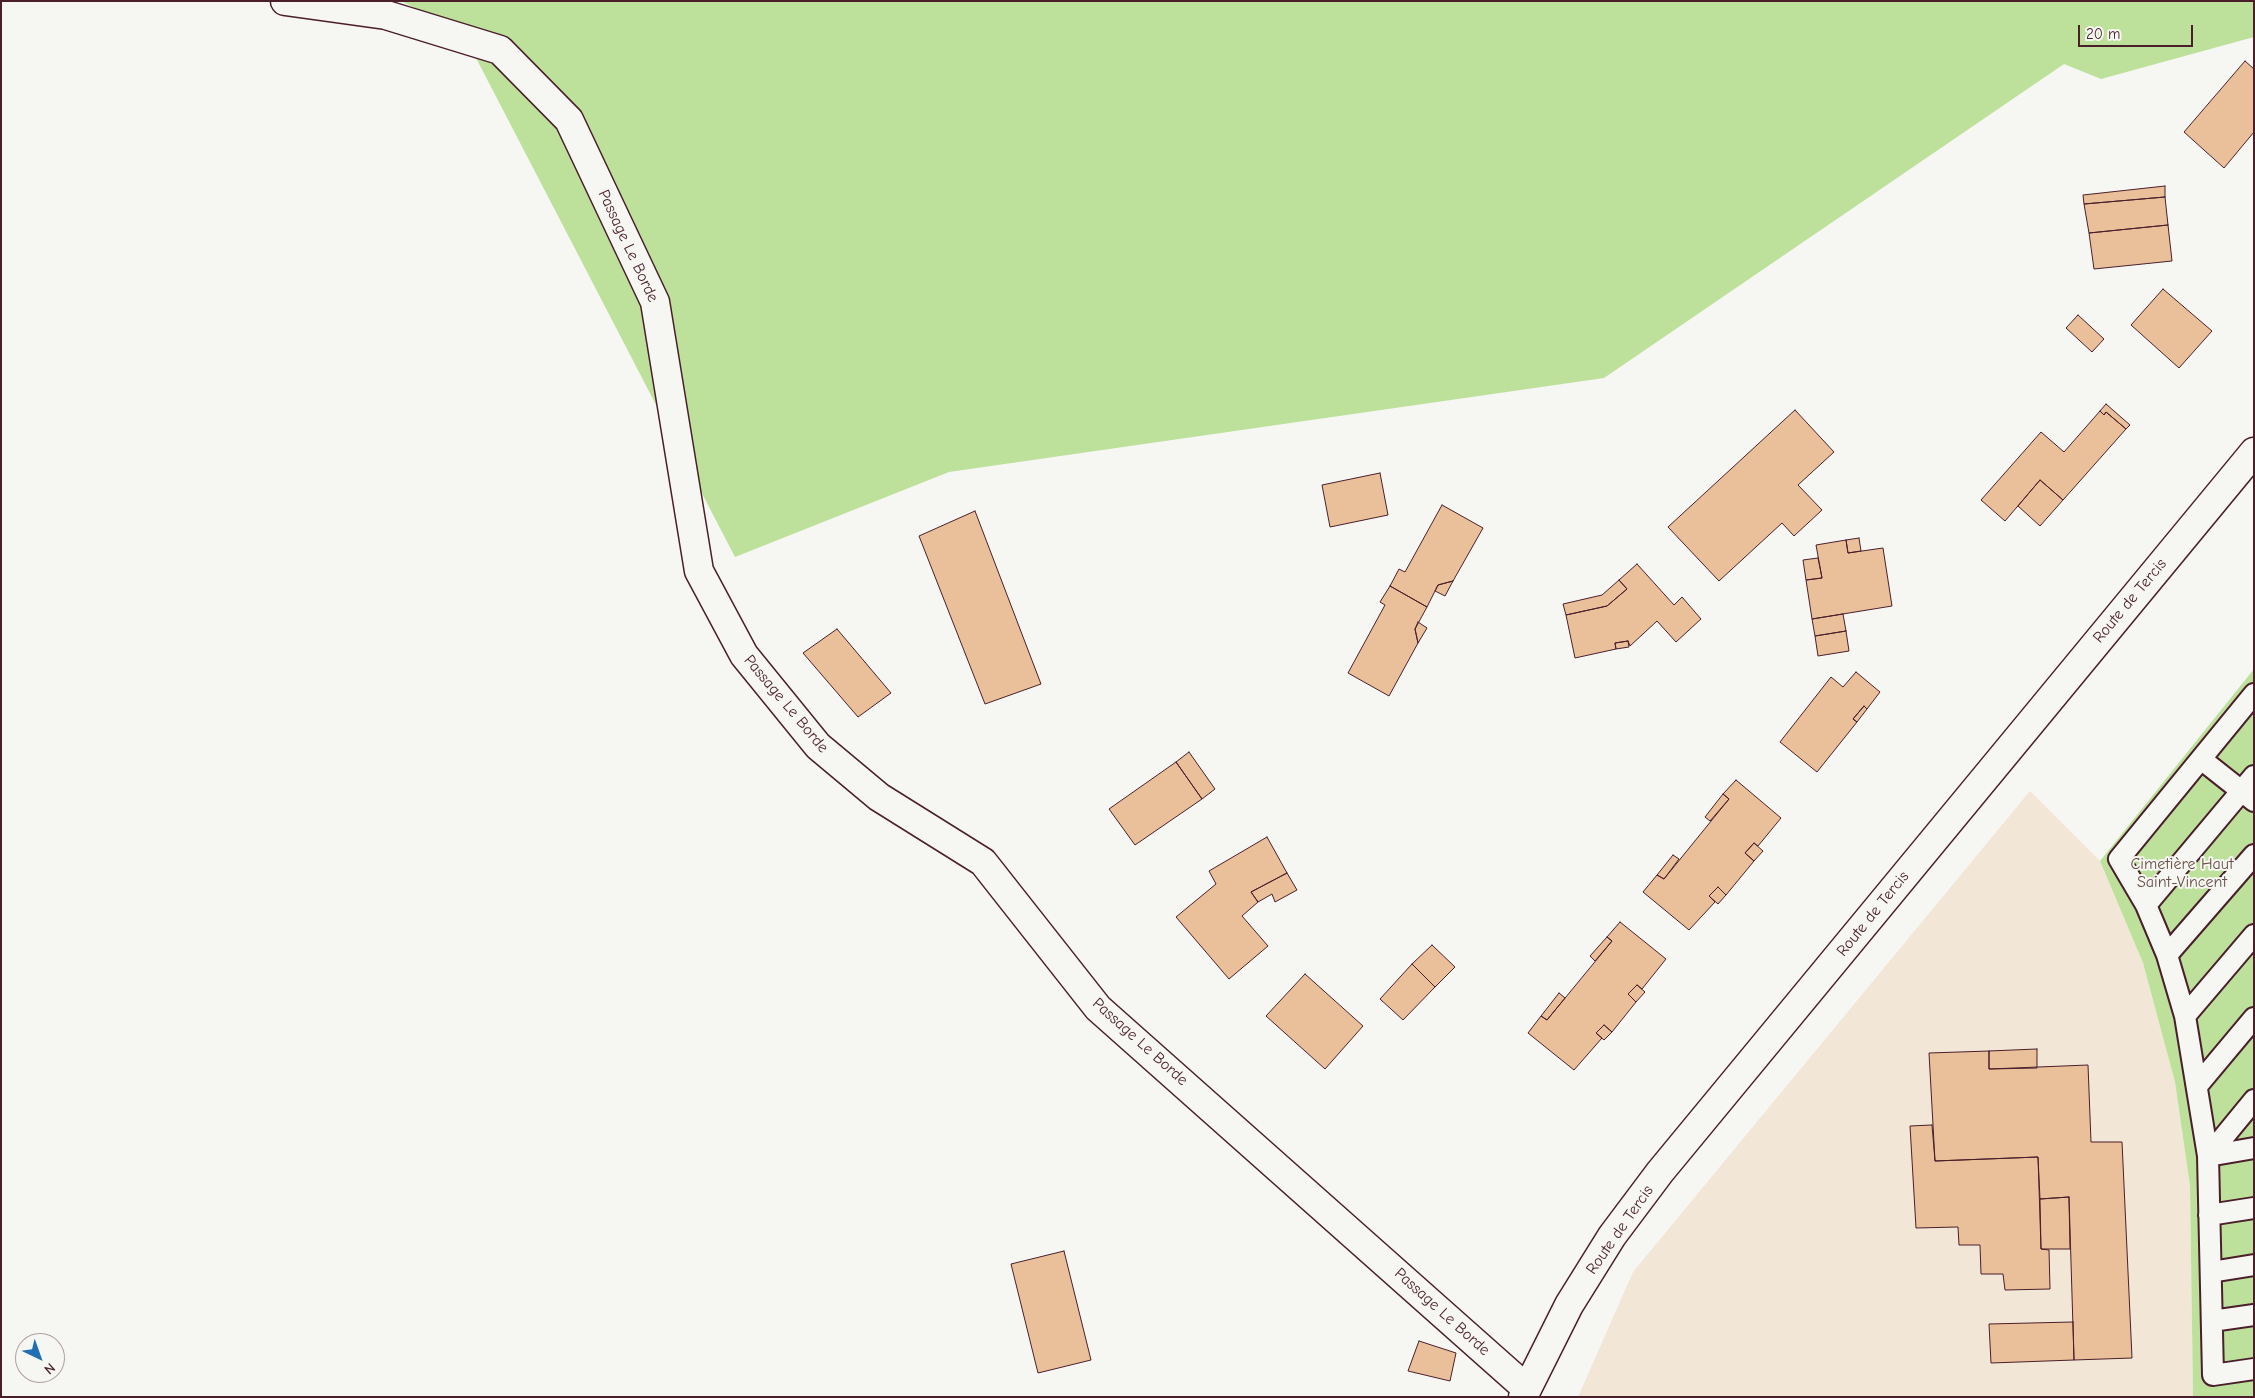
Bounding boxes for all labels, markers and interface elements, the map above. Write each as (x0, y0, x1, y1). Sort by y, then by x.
scale bar (2080, 15, 2195, 47)
text: 20 m (2086, 25, 2120, 43)
street label: Passage Le Borde (594, 187, 662, 305)
street label: Route de Tercis (2089, 555, 2171, 647)
street label: Passage Le Borde (740, 651, 832, 757)
park label: Cimetière Haut Saint-Vincent (2131, 854, 2233, 892)
street label: Route de Tercis (1833, 867, 1913, 961)
street label: Passage Le Borde (1088, 994, 1192, 1090)
street label: Route de Tercis (1582, 1182, 1658, 1278)
street label: Passage Le Borde (1390, 1264, 1494, 1360)
north arrow (15, 1333, 65, 1383)
text: N (41, 1359, 59, 1378)

